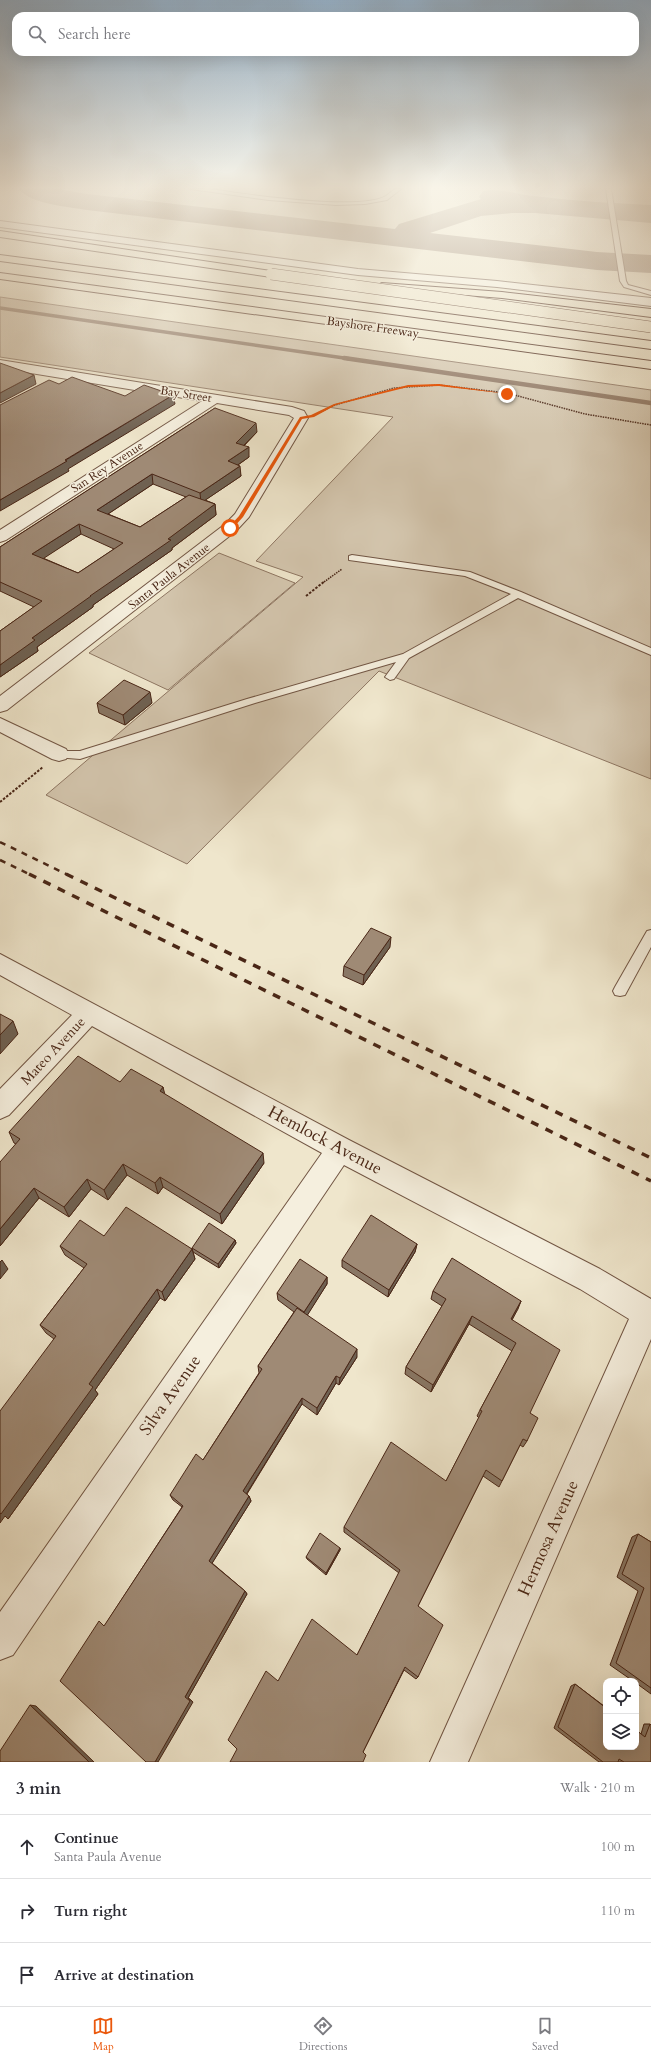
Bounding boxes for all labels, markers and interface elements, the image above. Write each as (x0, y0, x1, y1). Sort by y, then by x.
search box (12, 12, 639, 56)
icon: search (26, 23, 48, 45)
text: Search here (58, 24, 131, 44)
street label: Bayshore Freeway (326, 313, 421, 341)
street label: Bay Street (159, 382, 213, 406)
route end (498, 385, 516, 403)
street label: San Rey Avenue (68, 438, 146, 496)
route start (221, 519, 239, 537)
street label: Santa Paula Avenue (125, 539, 213, 613)
street label: Mateo Avenue (16, 1013, 90, 1089)
street label: Hemlock Avenue (264, 1100, 386, 1180)
street label: Silva Avenue (134, 1350, 206, 1440)
street label: Hermosa Avenue (512, 1476, 584, 1600)
map controls (603, 1678, 639, 1750)
button: locate (603, 1678, 639, 1714)
button: layers (603, 1714, 639, 1750)
text: 3 min (16, 1777, 61, 1800)
text: Walk · 210 m (560, 1779, 635, 1797)
text: Continue (54, 1828, 119, 1848)
icon: ahead (16, 1836, 38, 1858)
text: 100 m (601, 1838, 635, 1856)
text: Santa Paula Avenue (54, 1848, 162, 1866)
icon: right (16, 1900, 38, 1922)
text: Turn right (54, 1901, 127, 1921)
text: 110 m (601, 1902, 635, 1920)
icon: arrive (16, 1964, 38, 1986)
text: Arrive at destination (54, 1965, 194, 1985)
tab: Map (92, 2015, 114, 2054)
tab: Directions (299, 2015, 347, 2054)
tab: Saved (532, 2015, 559, 2054)

